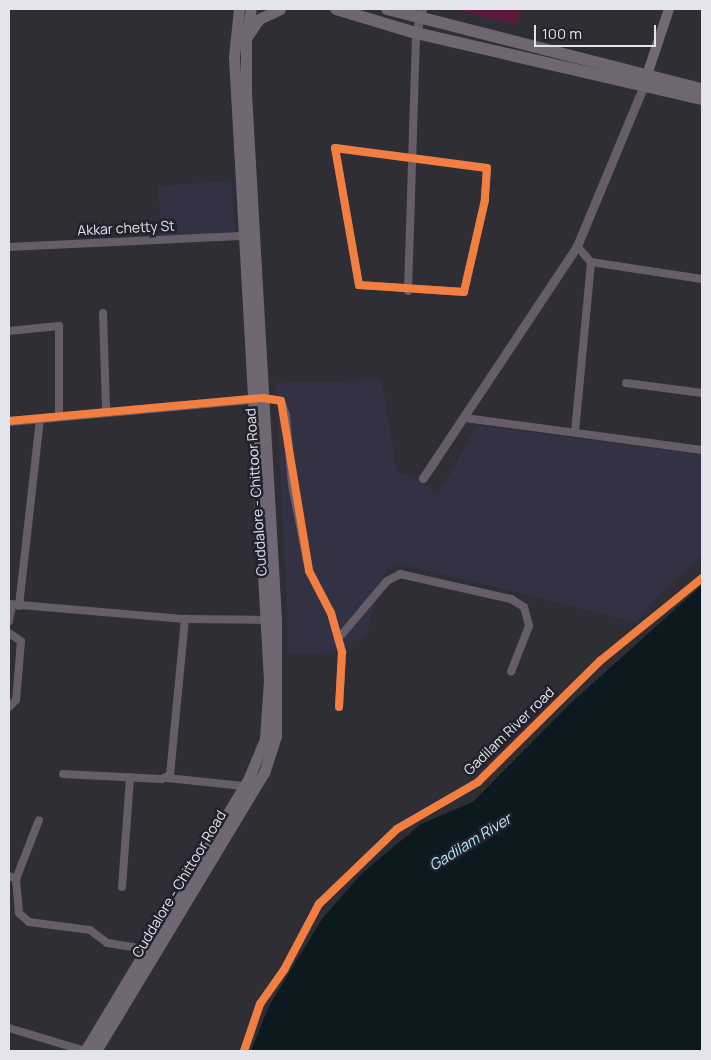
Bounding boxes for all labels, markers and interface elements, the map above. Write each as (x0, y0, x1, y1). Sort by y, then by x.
scale bar (536, 15, 658, 47)
text: 100 m (542, 23, 582, 44)
street label: Akkar chetty St (77, 217, 175, 239)
street label: Cuddalore - Chittoor Road (242, 407, 270, 577)
street label: Gadilam River road (460, 684, 558, 778)
street label: Cuddalore - Chittoor Road (128, 808, 230, 960)
water label: Gadilam River (426, 810, 514, 874)

